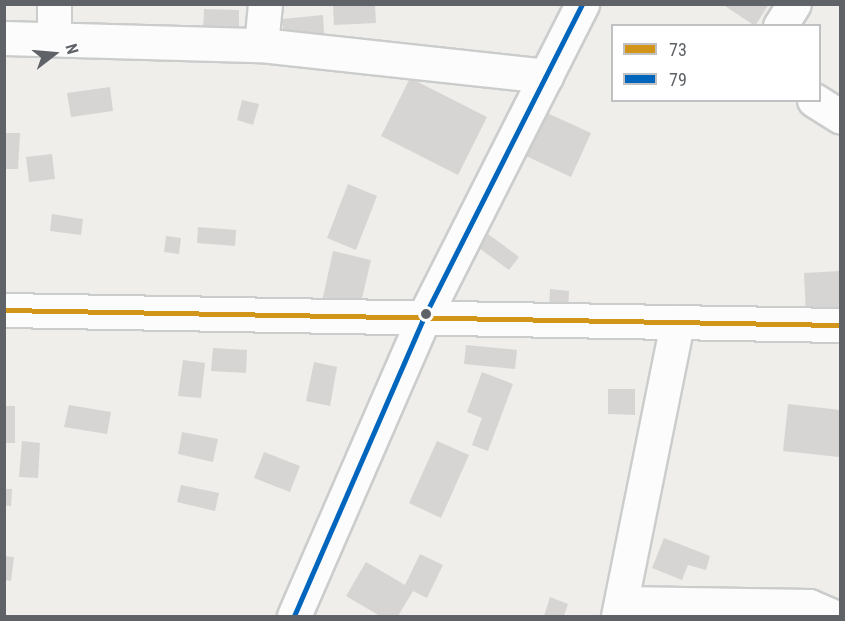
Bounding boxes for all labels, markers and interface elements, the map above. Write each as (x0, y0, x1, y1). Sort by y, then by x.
north arrow (24, 24, 84, 84)
legend (611, 24, 821, 102)
text: 73 (669, 39, 687, 60)
text: N (61, 42, 82, 56)
text: 79 (669, 69, 687, 90)
unlabelled marker (420, 308, 432, 320)

